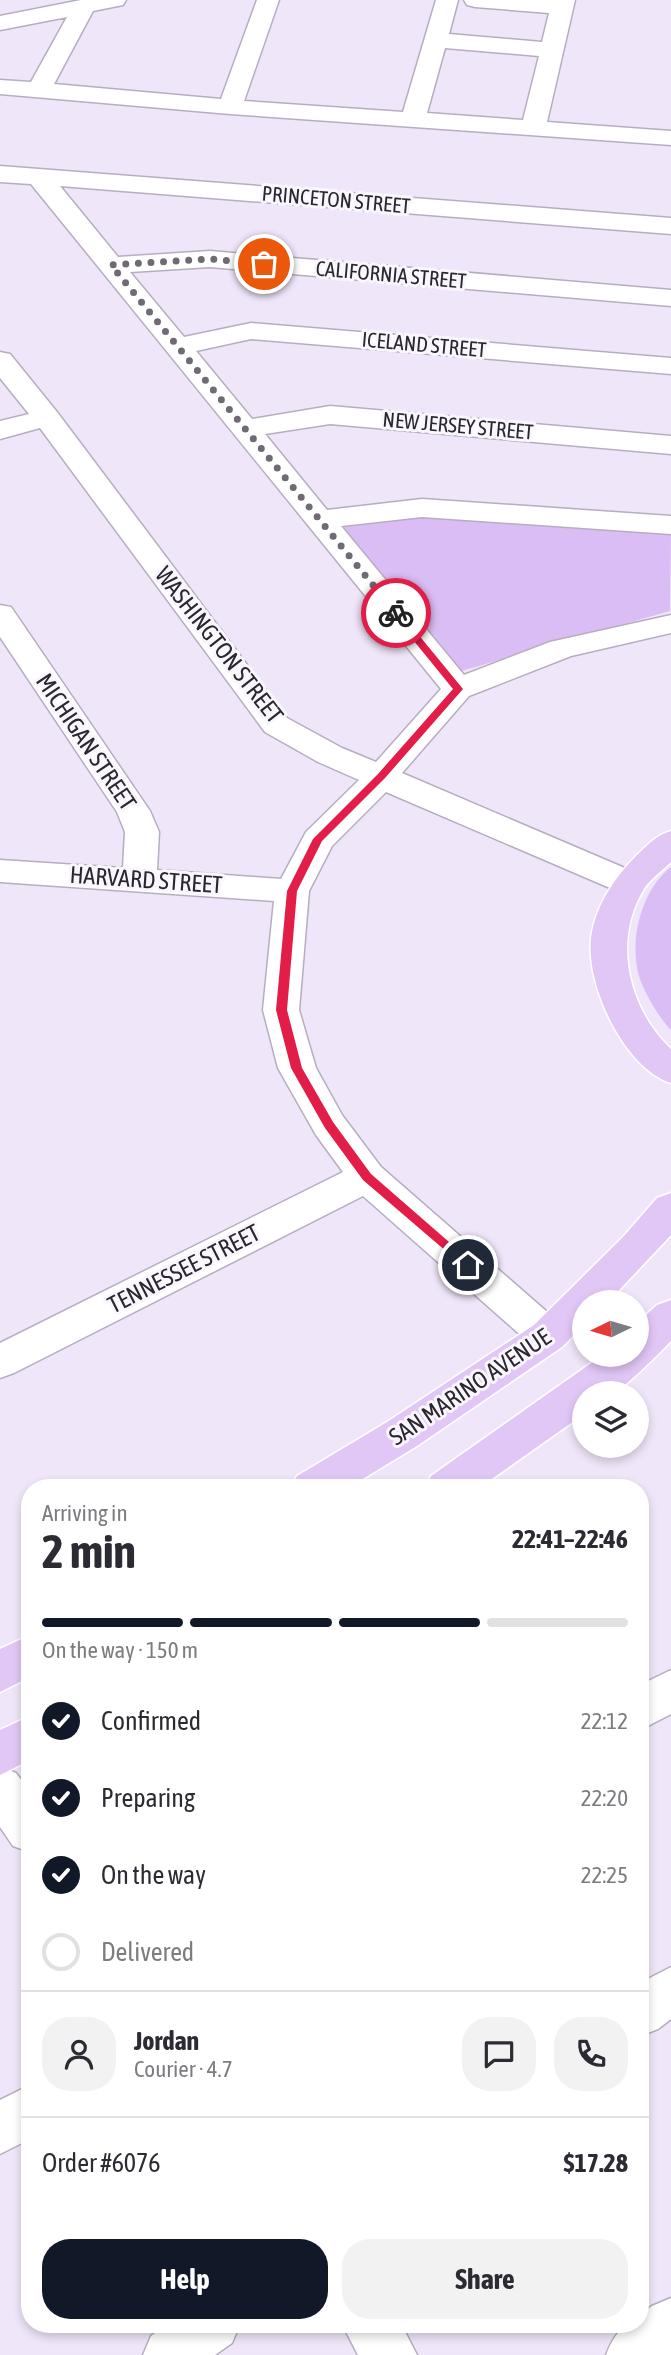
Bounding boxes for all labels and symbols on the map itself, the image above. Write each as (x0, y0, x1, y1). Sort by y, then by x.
street label: PRINCETON STREET (261, 181, 411, 217)
pin (234, 234, 294, 294)
street label: CALIFORNIA STREET (315, 255, 467, 293)
street label: ICELAND STREET (361, 327, 487, 361)
street label: NEW JERSEY STREET (382, 406, 534, 444)
street label: WASHINGTON STREET (150, 561, 289, 729)
courier (361, 578, 431, 648)
street label: MICHIGAN STREET (31, 668, 142, 815)
street label: HARVARD STREET (69, 861, 224, 898)
street label: TENNESSEE STREET (103, 1218, 265, 1318)
pin (438, 1235, 498, 1295)
north arrow (572, 1290, 649, 1367)
street label: SAN MARINO AVENUE (384, 1323, 555, 1450)

